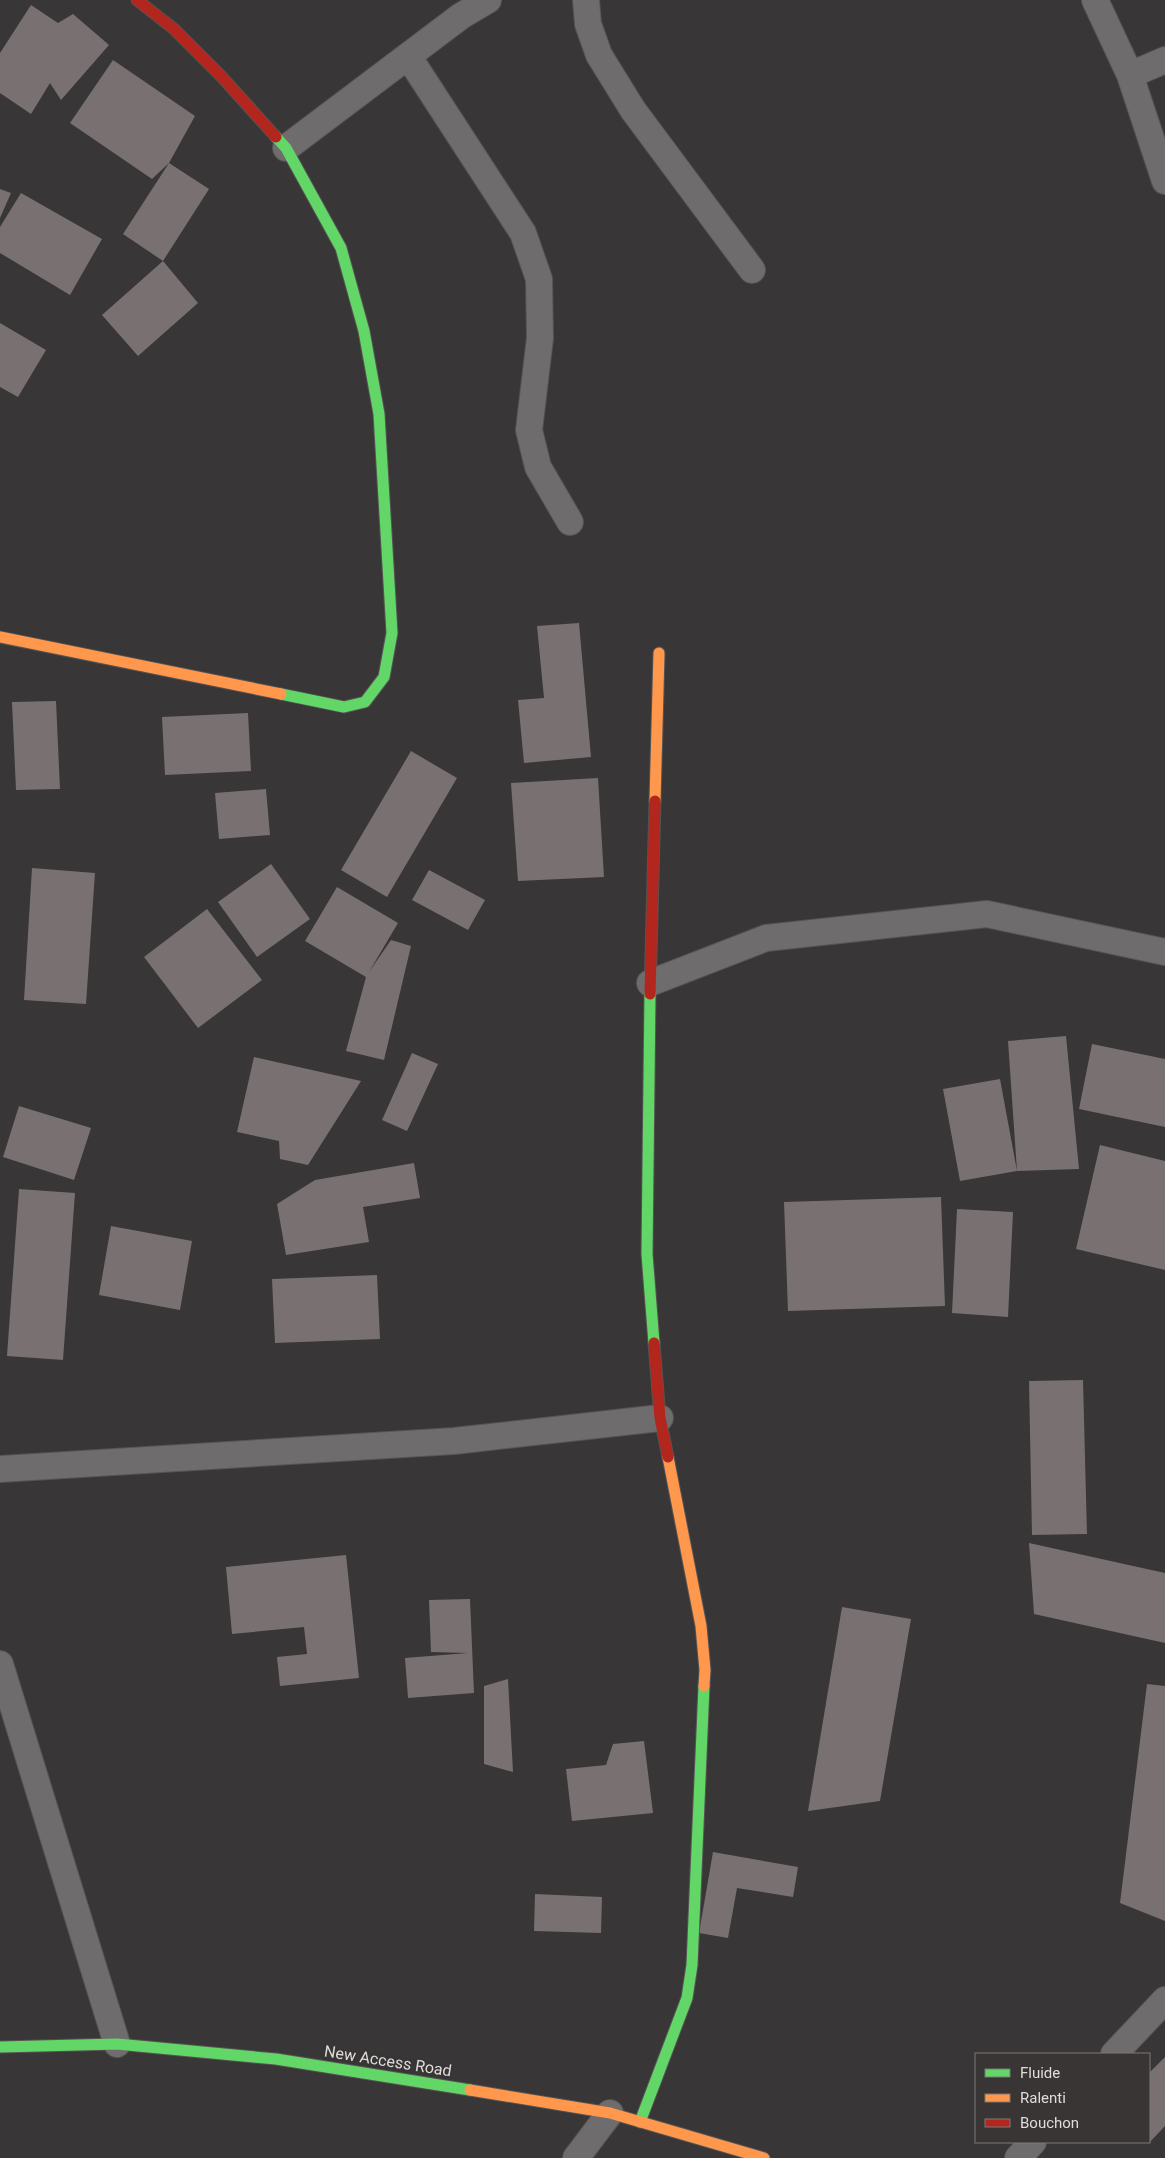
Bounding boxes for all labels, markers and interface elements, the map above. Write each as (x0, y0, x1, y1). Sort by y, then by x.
street label: New Access Road (323, 2042, 453, 2080)
legend (975, 2053, 1150, 2143)
text: Fluide (1020, 2064, 1060, 2082)
text: Ralenti (1020, 2089, 1066, 2107)
text: Bouchon (1020, 2114, 1079, 2132)

